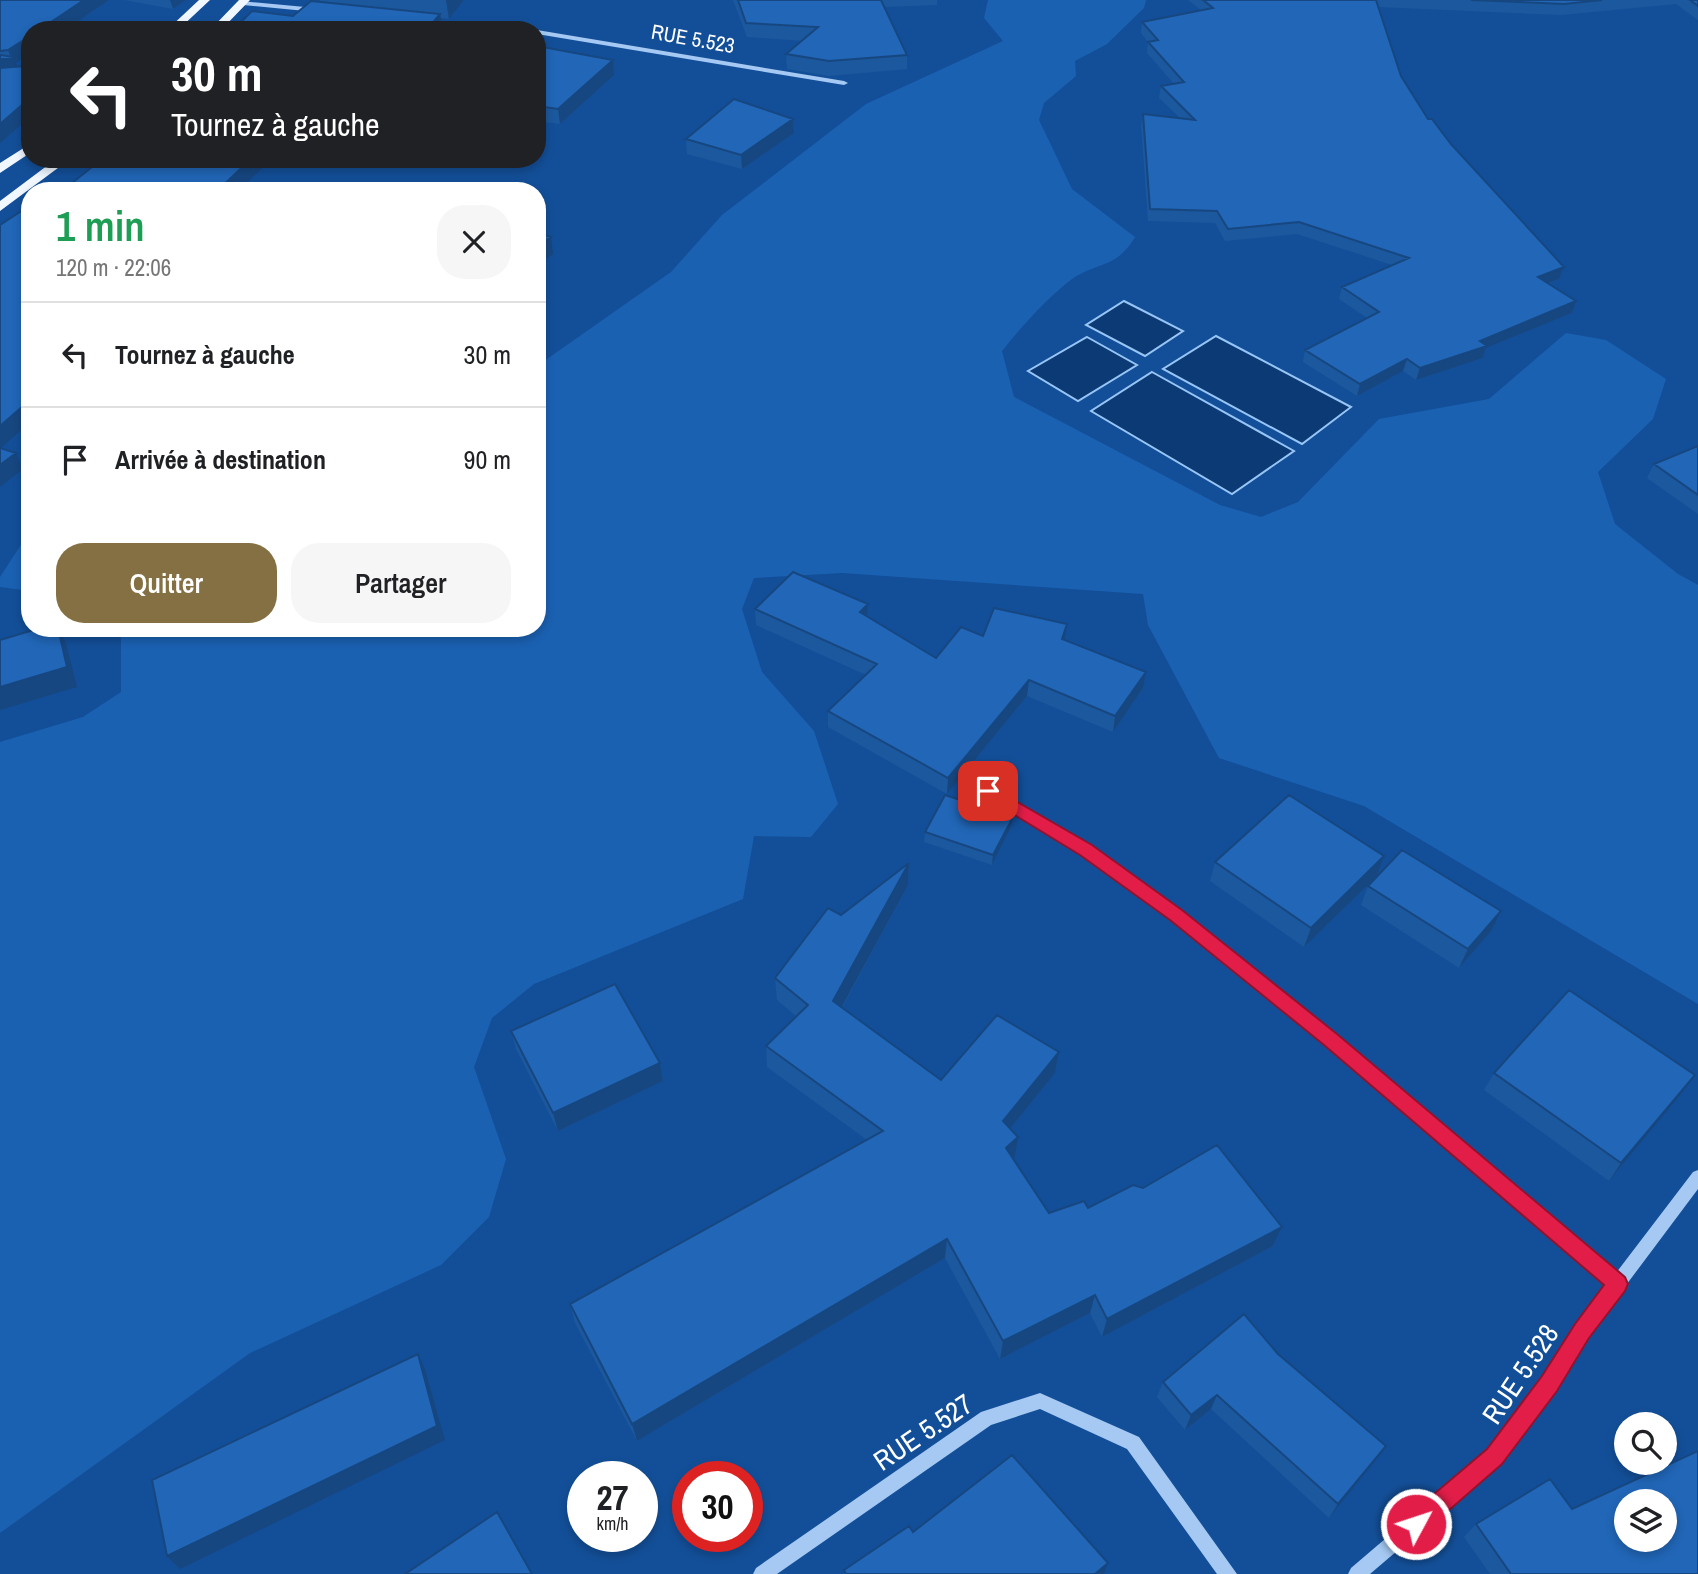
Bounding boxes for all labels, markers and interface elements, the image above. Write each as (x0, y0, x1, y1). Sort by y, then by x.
street label: RUE 5.523 (649, 17, 737, 60)
text: 30 m (171, 40, 263, 106)
icon: left (56, 49, 147, 140)
text: Tournez à gauche (171, 103, 380, 146)
text: 1 min (56, 198, 145, 254)
button: close (437, 205, 511, 279)
text: 120 m · 22:06 (56, 252, 171, 283)
icon: left (56, 336, 94, 374)
text: Tournez à gauche (115, 337, 295, 372)
text: 30 m (464, 337, 511, 372)
icon: arrive (56, 441, 94, 479)
text: Arrivée à destination (115, 442, 326, 477)
text: 90 m (464, 442, 511, 477)
button: Quitter (56, 543, 277, 623)
button: Partager (291, 543, 511, 623)
pin (958, 761, 1018, 821)
icon: arrive (969, 772, 1007, 810)
street label: RUE 5.528 (1473, 1317, 1567, 1431)
street label: RUE 5.527 (866, 1385, 980, 1479)
map controls (1614, 1412, 1677, 1552)
button: search (1614, 1412, 1677, 1475)
speed limit sign: 30 (672, 1461, 763, 1552)
text: 27 (597, 1474, 628, 1521)
position arrow (1379, 1487, 1453, 1561)
button: layers (1614, 1489, 1677, 1552)
text: km/h (597, 1511, 629, 1536)

